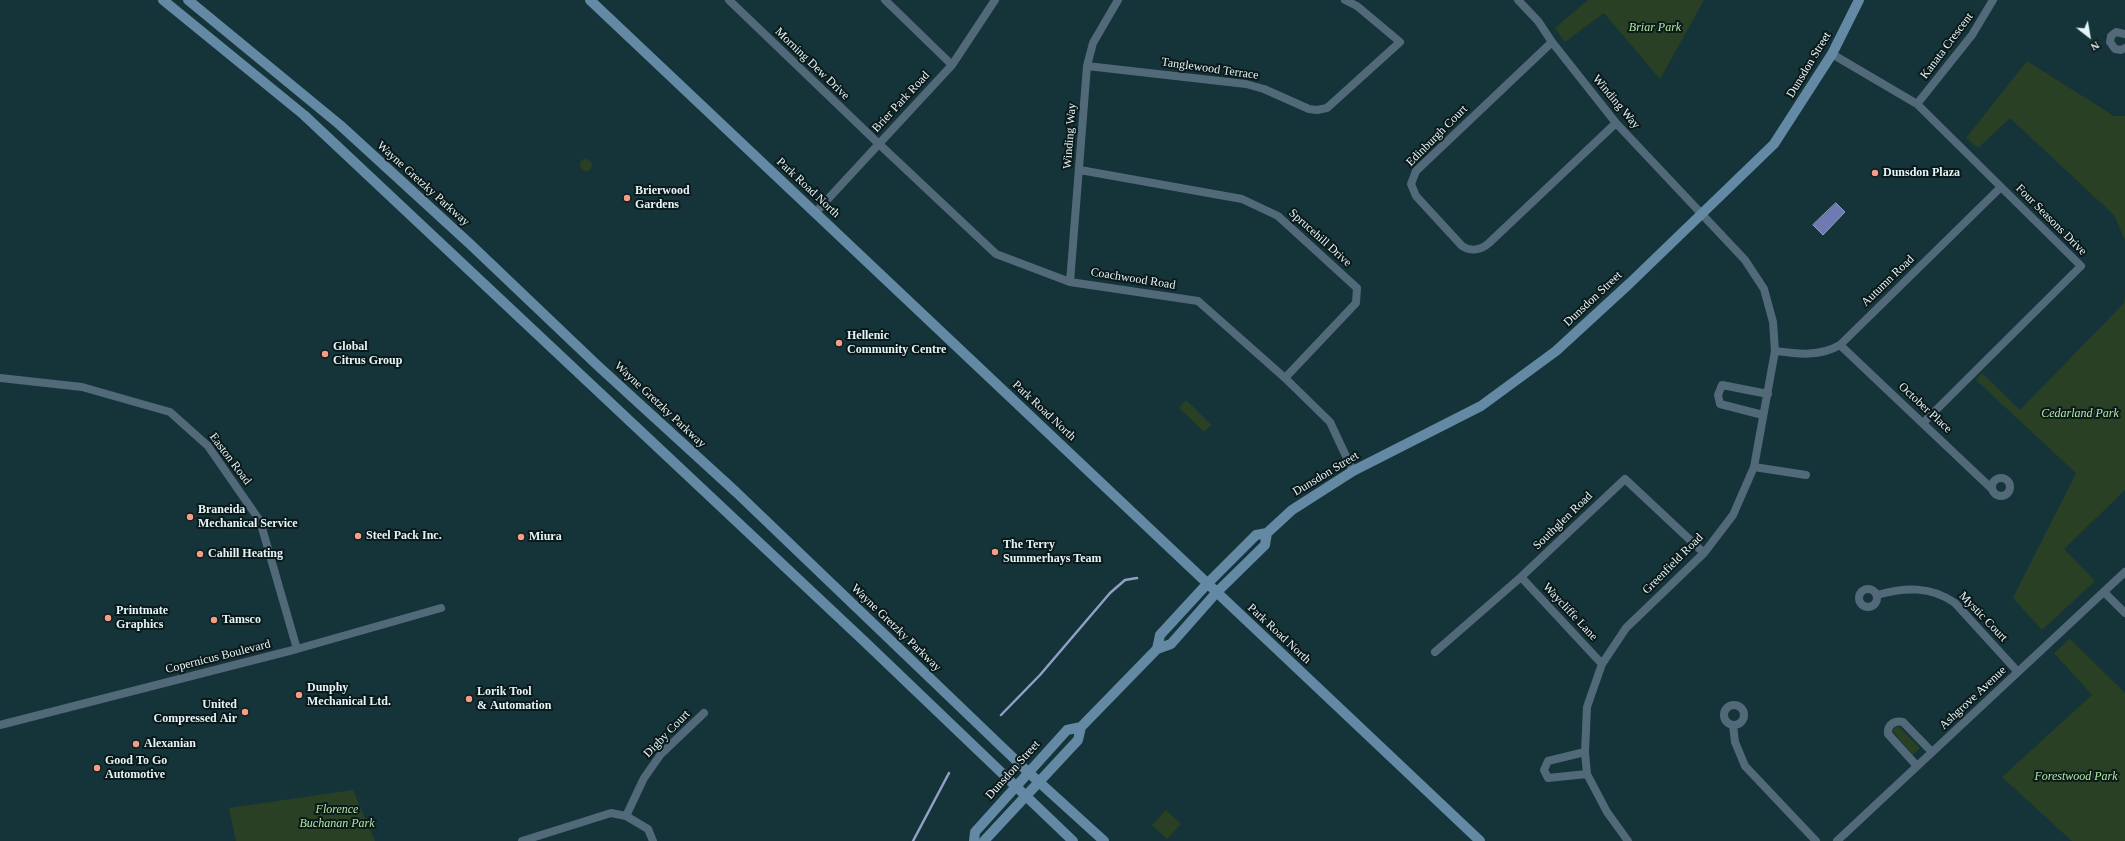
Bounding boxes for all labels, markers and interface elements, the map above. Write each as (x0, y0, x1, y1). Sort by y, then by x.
street label: Kanata Crescent (1917, 10, 1977, 82)
north arrow (2069, 16, 2109, 56)
park label: Briar Park (1629, 21, 1681, 35)
street label: Morning Dew Drive (772, 25, 852, 103)
street label: Dunsdon Street (1784, 29, 1834, 101)
text: N (2089, 39, 2102, 53)
street label: Tanglewood Terrace (1161, 55, 1259, 83)
street label: Brier Park Road (869, 69, 933, 135)
street label: Winding Way (1589, 72, 1643, 132)
street label: Winding Way (1061, 102, 1079, 170)
street label: Edinburgh Court (1403, 102, 1471, 170)
street label: Wayne Gretzky Parkway (374, 139, 472, 229)
street label: Park Road North (773, 155, 843, 221)
place label: Dunsdon Plaza (1883, 166, 1960, 180)
marker: Dunsdon Plaza (1870, 168, 1880, 178)
street label: Four Seasons Drive (2012, 181, 2090, 259)
place label: Brierwood Gardens (635, 184, 690, 212)
marker: Brierwood Gardens (622, 193, 632, 203)
street label: Sprucehill Drive (1286, 206, 1354, 270)
street label: Autumn Road (1859, 252, 1917, 310)
street label: Coachwood Road (1090, 265, 1176, 293)
street label: Dunsdon Street (1561, 268, 1625, 330)
place label: Hellenic Community Centre (847, 329, 946, 357)
marker: Hellenic Community Centre (834, 338, 844, 348)
place label: Global Citrus Group (333, 340, 402, 368)
marker: Global Citrus Group (320, 349, 330, 359)
street label: Wayne Gretzky Parkway (611, 359, 709, 451)
street label: Park Road North (1009, 378, 1079, 444)
street label: October Place (1895, 380, 1955, 436)
park label: Cedarland Park (2041, 407, 2119, 421)
street label: Easton Road (206, 430, 254, 488)
street label: Dunsdon Street (1290, 449, 1362, 499)
street label: Southglen Road (1530, 489, 1596, 553)
place label: Braneida Mechanical Service (198, 503, 298, 531)
marker: Braneida Mechanical Service (185, 512, 195, 522)
place label: Steel Pack Inc. (366, 529, 442, 543)
place label: Miura (529, 530, 562, 544)
marker: Steel Pack Inc. (353, 531, 363, 541)
street label: Greenfield Road (1640, 531, 1706, 597)
marker: Miura (516, 532, 526, 542)
place label: The Terry Summerhays Team (1003, 538, 1102, 566)
place label: Cahill Heating (208, 547, 283, 561)
marker: The Terry Summerhays Team (990, 547, 1000, 557)
marker: Cahill Heating (195, 549, 205, 559)
street label: Waycliffe Lane (1540, 580, 1600, 644)
street label: Wayne Gretzky Parkway (848, 581, 944, 675)
street label: Mystic Court (1956, 589, 2010, 645)
street label: Park Road North (1244, 601, 1314, 667)
place label: Printmate Graphics (116, 604, 168, 632)
marker: Printmate Graphics (103, 613, 113, 623)
place label: Tamsco (222, 613, 261, 627)
marker: Tamsco (209, 615, 219, 625)
street label: Copernicus Boulevard (164, 637, 272, 677)
street label: Ashgrove Avenue (1937, 663, 2009, 733)
place label: Dunphy Mechanical Ltd. (307, 681, 391, 709)
place label: Lorik Tool & Automation (477, 685, 551, 713)
marker: Dunphy Mechanical Ltd. (294, 690, 304, 700)
marker: Lorik Tool & Automation (464, 694, 474, 704)
place label: United Compressed Air (154, 698, 237, 726)
marker: United Compressed Air (240, 707, 250, 717)
street label: Digby Court (641, 707, 693, 761)
place label: Alexanian (144, 737, 196, 751)
street label: Dunsdon Street (983, 738, 1043, 802)
marker: Alexanian (131, 739, 141, 749)
place label: Good To Go Automotive (105, 754, 167, 782)
marker: Good To Go Automotive (92, 763, 102, 773)
park label: Forestwood Park (2034, 770, 2118, 784)
park label: Florence Buchanan Park (300, 803, 374, 831)

